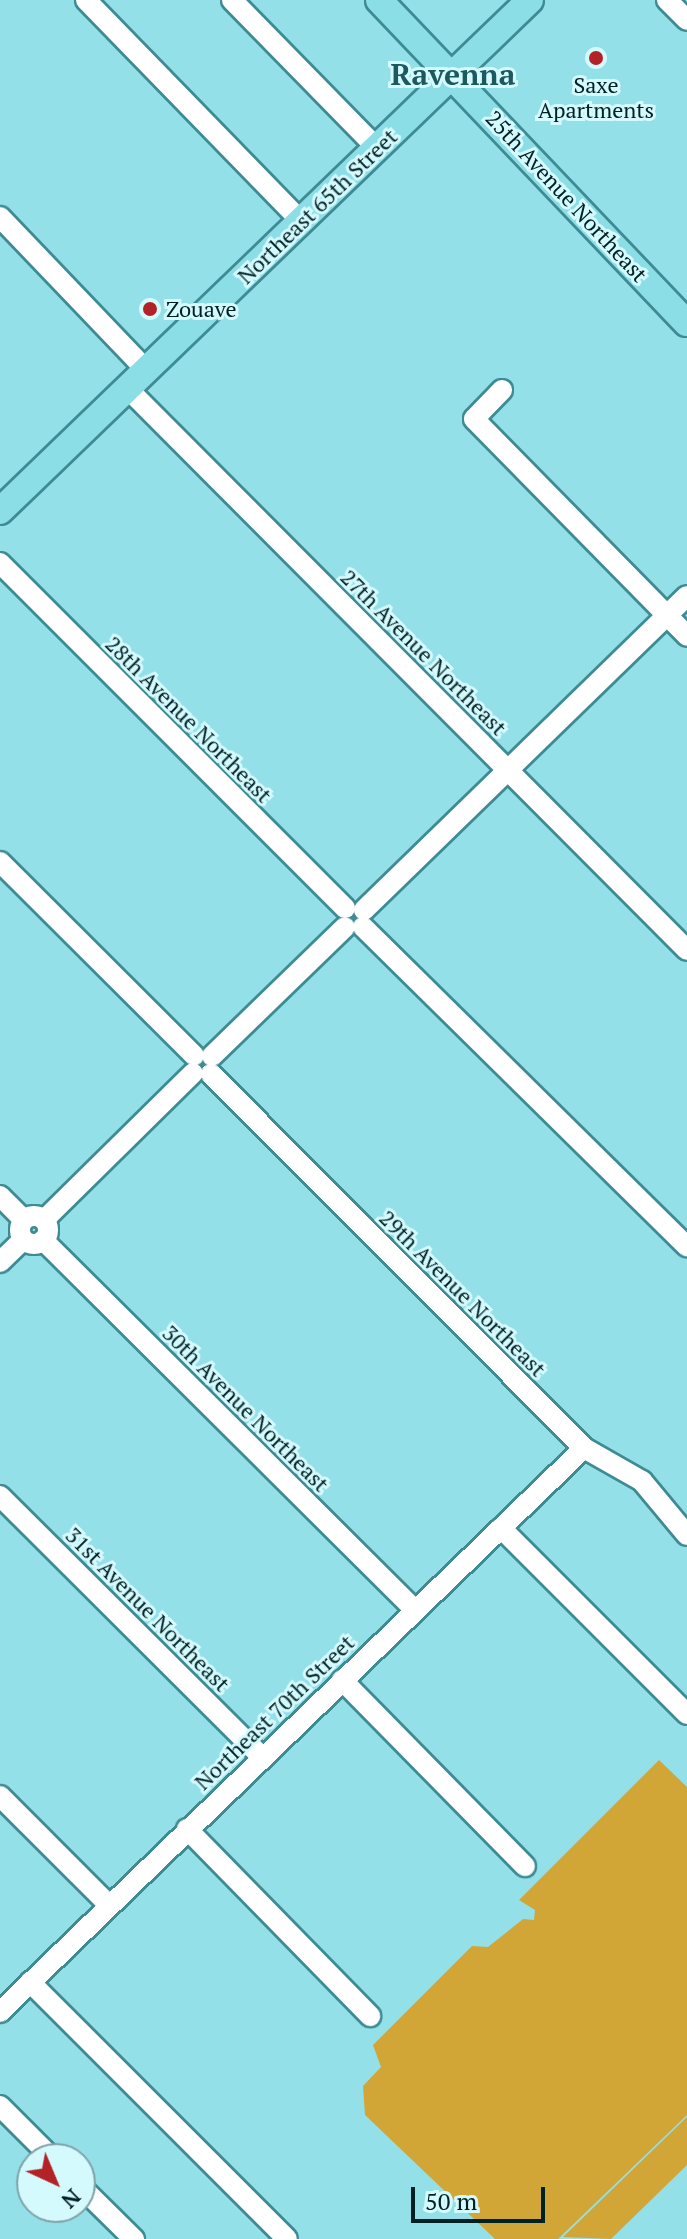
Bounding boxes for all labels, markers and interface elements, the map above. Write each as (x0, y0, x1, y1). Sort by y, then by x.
marker: Saxe Apartments (587, 49, 605, 67)
district label: Ravenna (391, 56, 515, 92)
place label: Saxe Apartments (538, 71, 654, 122)
street label: 25th Avenue Northeast (481, 105, 653, 287)
street label: Northeast 65th Street (232, 123, 402, 289)
place label: Zouave (166, 296, 237, 322)
marker: Zouave (141, 300, 159, 318)
street label: 27th Avenue Northeast (335, 563, 513, 741)
street label: 28th Avenue Northeast (100, 630, 278, 808)
street label: 29th Avenue Northeast (374, 1204, 552, 1382)
street label: 30th Avenue Northeast (157, 1319, 335, 1497)
street label: 31st Avenue Northeast (60, 1521, 236, 1697)
street label: Northeast 70th Street (189, 1629, 359, 1795)
north arrow (16, 2143, 96, 2223)
scale bar (415, 2171, 549, 2221)
text: N (56, 2183, 88, 2215)
text: 50 m (425, 2185, 477, 2217)

